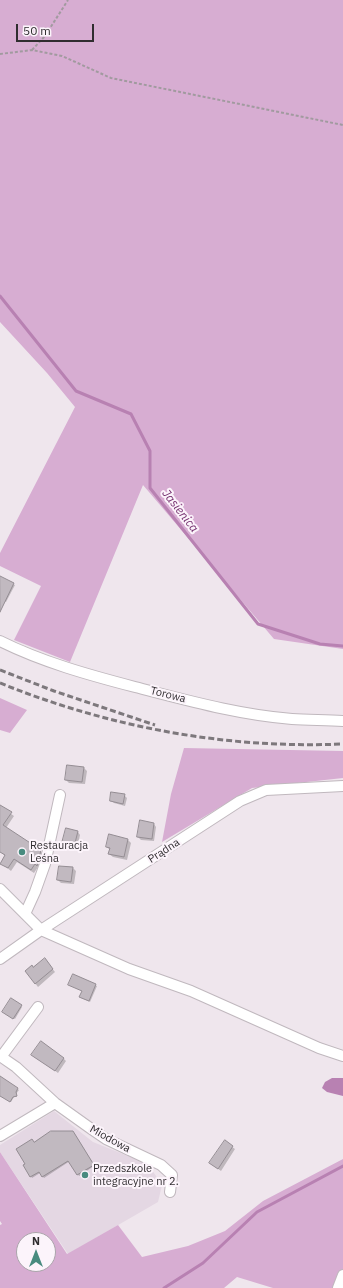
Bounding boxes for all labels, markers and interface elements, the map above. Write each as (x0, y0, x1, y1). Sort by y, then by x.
scale bar (18, 16, 96, 42)
text: 50 m (23, 23, 51, 38)
water label: Jasienica (159, 487, 201, 535)
street label: Torowa (149, 684, 187, 706)
street label: Prądna (146, 836, 182, 866)
place label: Restauracja Leśna (30, 839, 88, 865)
marker: Restauracja Leśna (17, 847, 27, 857)
street label: Miodowa (87, 1122, 133, 1156)
place label: Przedszkole integracyjne nr 2. (93, 1162, 179, 1188)
marker: Przedszkole integracyjne nr 2. (80, 1170, 90, 1180)
north arrow (16, 1232, 56, 1272)
text: N (32, 1234, 40, 1248)

